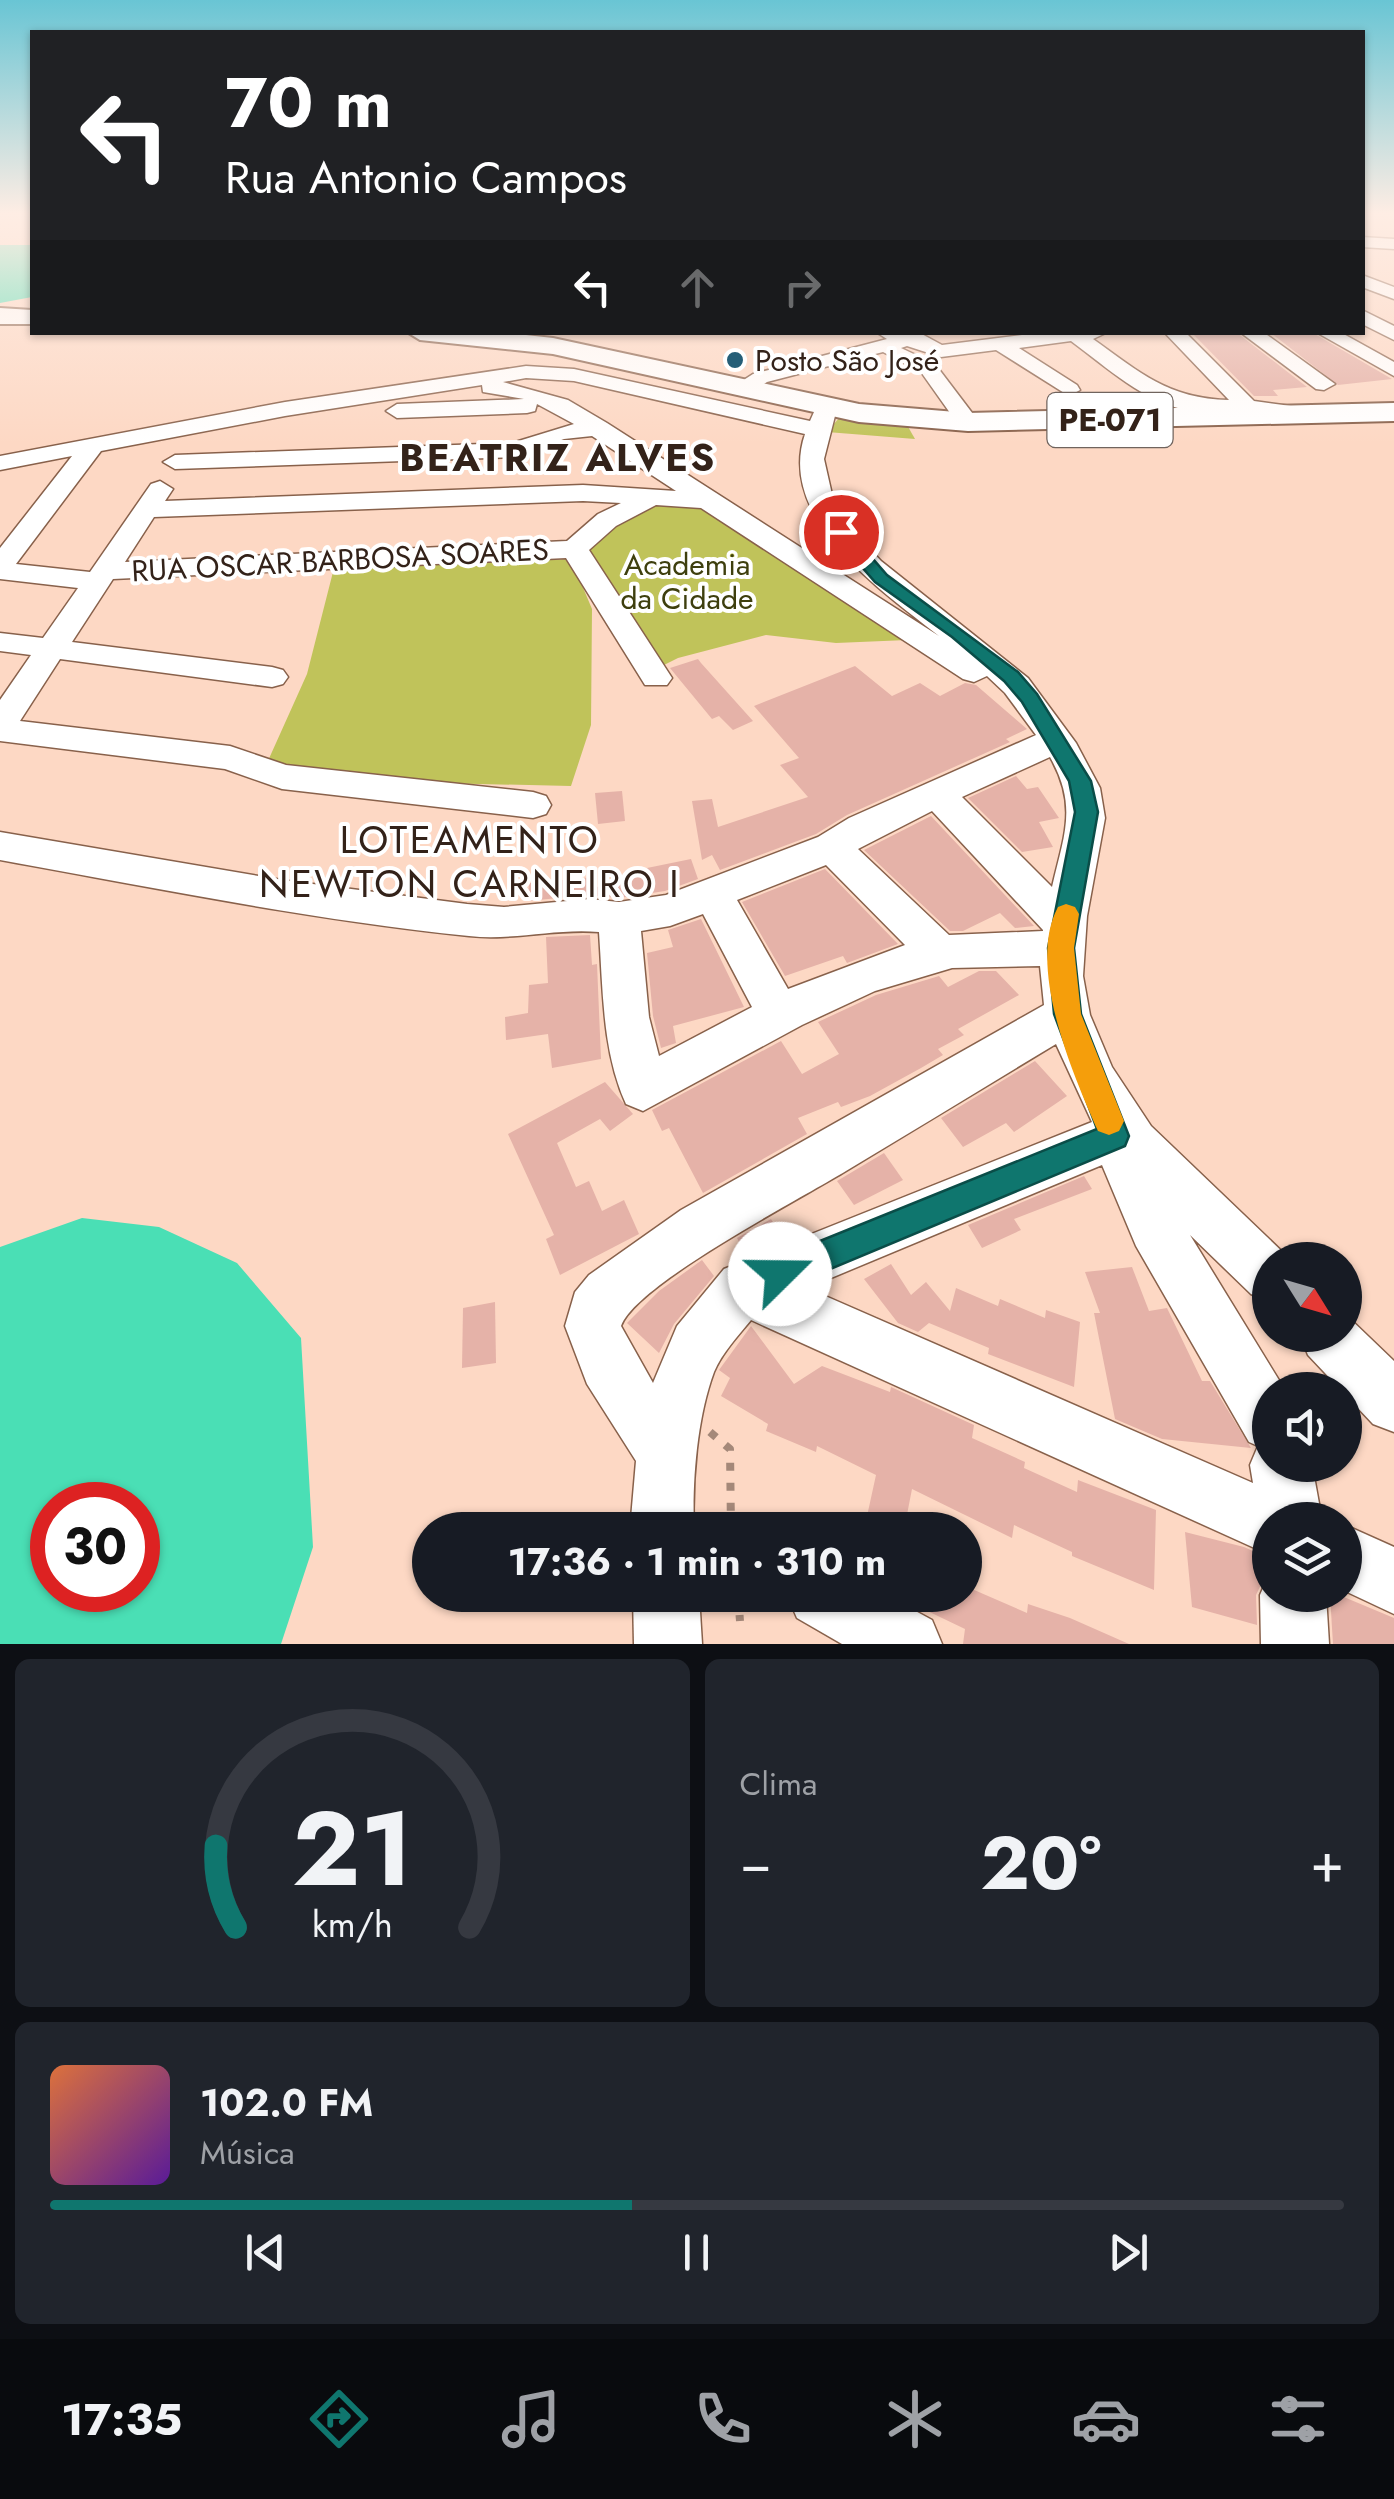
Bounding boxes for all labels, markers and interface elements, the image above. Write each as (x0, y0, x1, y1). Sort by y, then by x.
text: 70 m (225, 52, 392, 153)
icon: left (60, 70, 190, 200)
text: Rua Antonio Campos (225, 145, 627, 210)
icon: left (565, 260, 620, 315)
icon: ahead (670, 260, 725, 315)
icon: right (775, 260, 830, 315)
place label: Posto São José (755, 339, 939, 382)
marker: Posto São José (724, 349, 746, 371)
road number: PE-071 (1048, 393, 1172, 447)
district label: BEATRIZ ALVES (399, 430, 717, 485)
pin (799, 490, 884, 575)
icon: arrive (814, 505, 869, 560)
street label: RUA OSCAR BARBOSA SOARES (130, 528, 550, 592)
park label: Academia da Cidade (621, 543, 753, 620)
district label: LOTEAMENTO NEWTON CARNEIRO I (259, 812, 681, 911)
position arrow (728, 1222, 832, 1326)
north arrow (1252, 1242, 1362, 1352)
map controls (1252, 1242, 1362, 1612)
button: sound (1252, 1372, 1362, 1482)
speed limit sign: 30 (30, 1482, 160, 1612)
button: layers (1252, 1502, 1362, 1612)
text: 17:36 · 1 min · 310 m (508, 1534, 886, 1589)
text: Clima (740, 1761, 817, 1807)
text: 21 (292, 1774, 413, 1924)
text: 20° (980, 1809, 1102, 1917)
text: − (740, 1823, 772, 1903)
text: + (1310, 1823, 1344, 1903)
text: km/h (312, 1899, 393, 1950)
text: 102.0 FM (200, 2075, 373, 2130)
text: Música (200, 2130, 295, 2176)
icon: previous (238, 2225, 293, 2280)
icon: pause (669, 2225, 724, 2280)
icon: next (1101, 2225, 1156, 2280)
icon: directions (304, 2384, 374, 2454)
icon: music (496, 2384, 566, 2454)
icon: phone (688, 2384, 758, 2454)
icon: climate (880, 2384, 950, 2454)
icon: car (1071, 2384, 1141, 2454)
icon: filters (1263, 2384, 1333, 2454)
text: 17:35 (61, 2387, 182, 2452)

